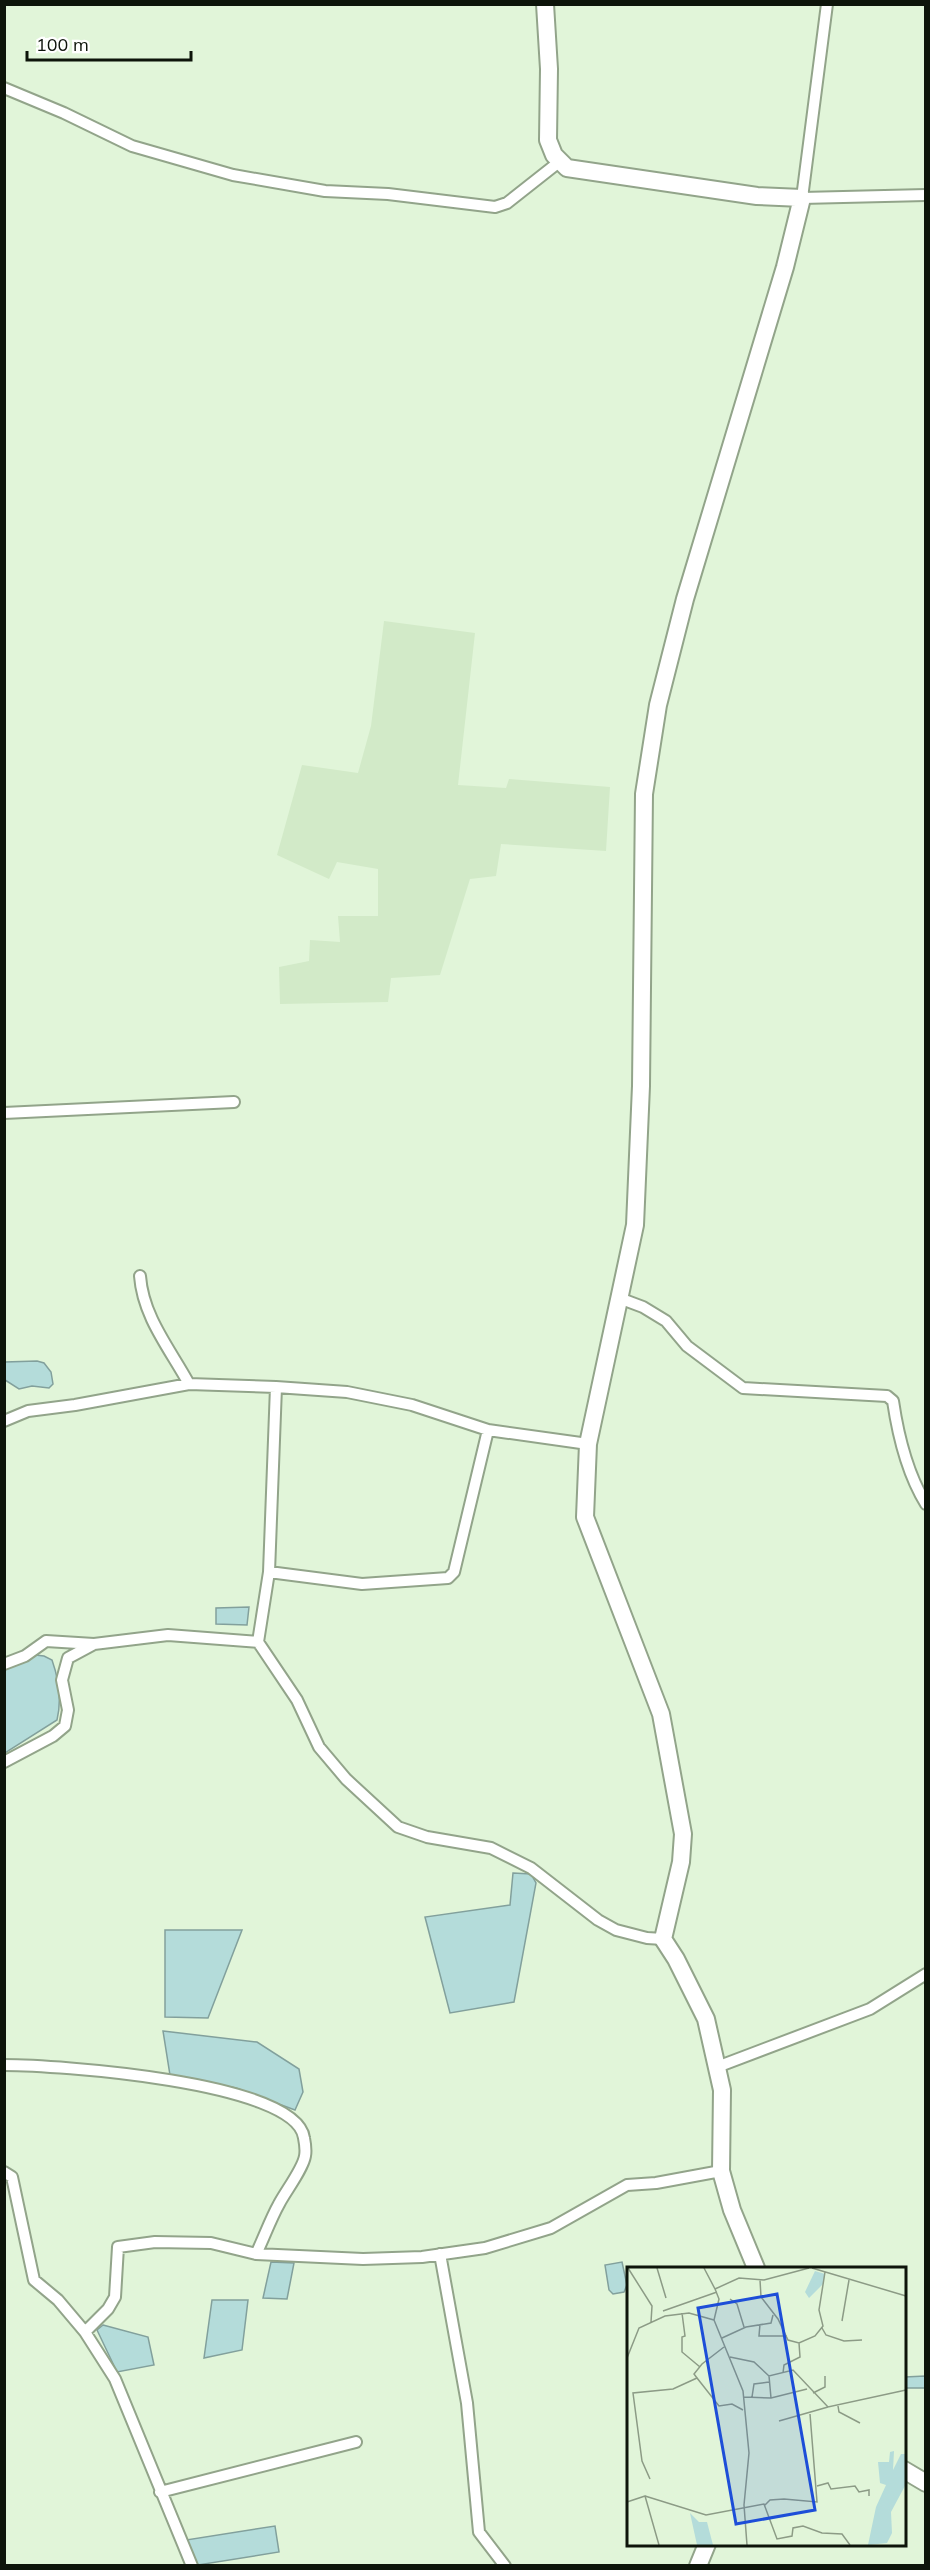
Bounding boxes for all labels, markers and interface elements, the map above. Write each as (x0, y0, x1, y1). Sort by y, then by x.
scale bar (27, 24, 190, 62)
text: 100 m (36, 33, 89, 56)
inset map (627, 2267, 906, 2546)

